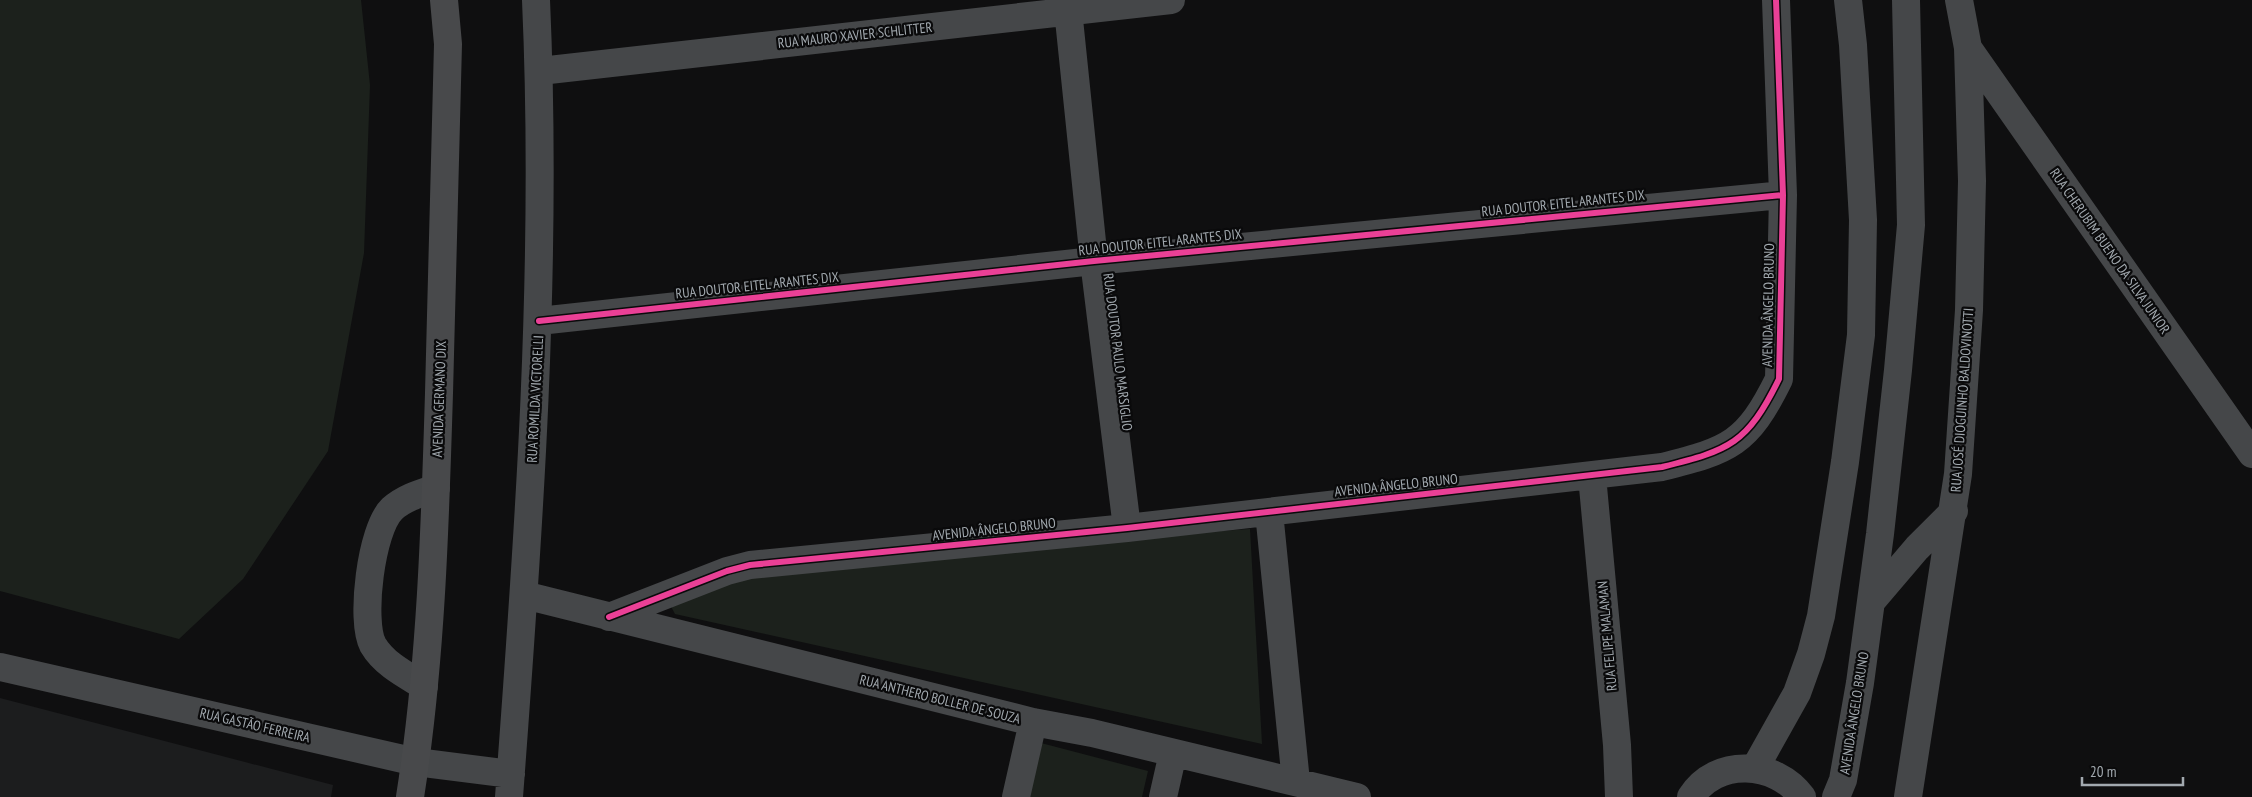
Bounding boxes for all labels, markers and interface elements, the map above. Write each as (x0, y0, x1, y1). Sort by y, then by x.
street label: RUA MAURO XAVIER SCHLITTER (777, 18, 933, 52)
street label: RUA CHERUBIM BUENO DA SILVA JUNIOR (2046, 165, 2174, 337)
street label: RUA DOUTOR EITEL ARANTES DIX (1480, 185, 1646, 221)
street label: RUA DOUTOR EITEL ARANTES DIX (1077, 224, 1243, 260)
street label: AVENIDA ÂNGELO BRUNO (1758, 243, 1778, 367)
street label: RUA DOUTOR EITEL ARANTES DIX (674, 267, 840, 303)
street label: RUA DOUTOR PAULO MARSIGLIO (1099, 272, 1137, 432)
street label: RUA JOSÉ DIOGUINHO BALDOVINOTTI (1947, 307, 1977, 493)
street label: RUA ROMILDA VICTORELLI (523, 335, 547, 463)
street label: AVENIDA GERMANO DIX (428, 340, 450, 458)
street label: AVENIDA ÂNGELO BRUNO (1334, 470, 1459, 500)
street label: AVENIDA ÂNGELO BRUNO (932, 514, 1057, 544)
street label: RUA FELIPE MALAMAN (1593, 580, 1621, 692)
street label: AVENIDA ÂNGELO BRUNO (1835, 650, 1873, 776)
street label: RUA ANTHERO BOLLER DE SOUZA (858, 670, 1023, 728)
street label: RUA GASTÃO FERREIRA (198, 704, 312, 747)
scale bar (2082, 754, 2183, 786)
text: 20 m (2090, 762, 2116, 781)

